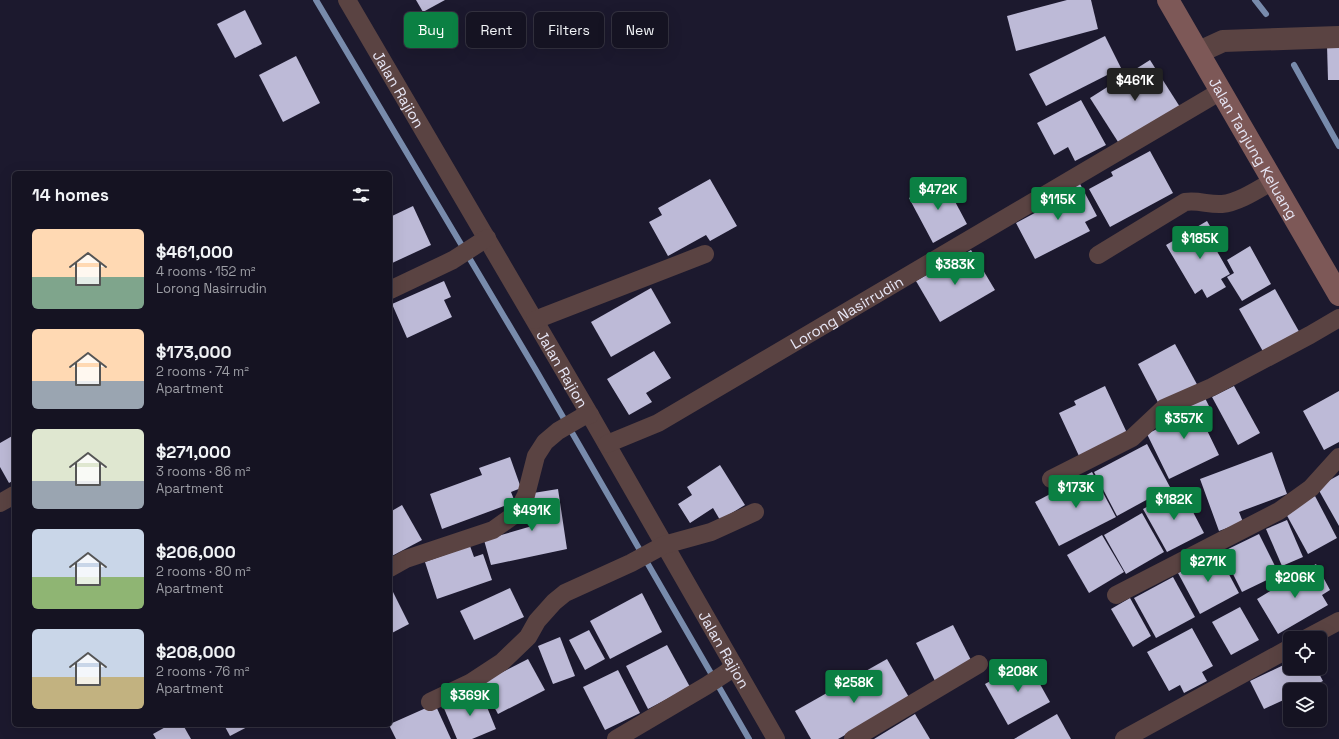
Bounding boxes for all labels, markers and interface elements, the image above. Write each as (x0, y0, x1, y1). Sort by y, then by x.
chip: Buy (404, 12, 458, 48)
chip: Rent (466, 12, 526, 48)
chip: Filters (534, 12, 604, 48)
chip: New (612, 12, 668, 48)
street label: Jalan Rajion (369, 47, 429, 131)
pin: $461K (1107, 68, 1163, 102)
text: $461K (1116, 72, 1154, 89)
street label: Jalan Tanjung Keluang (1205, 73, 1302, 222)
pin: $472K (910, 177, 966, 211)
text: $472K (919, 181, 957, 198)
text: 14 homes (32, 184, 109, 206)
icon: filters (350, 184, 372, 206)
pin: $115K (1030, 187, 1086, 221)
text: $115K (1040, 191, 1076, 208)
pin: $185K (1172, 226, 1228, 260)
text: $185K (1181, 230, 1219, 247)
text: $461,000 (156, 241, 233, 263)
icon: home (64, 245, 112, 293)
pin: $383K (927, 252, 983, 286)
text: $383K (935, 256, 975, 273)
text: 4 rooms · 152 m² (156, 263, 256, 280)
street label: Lorong Nasirrudin (787, 271, 906, 353)
text: Lorong Nasirrudin (156, 280, 267, 297)
street label: Jalan Rajion (533, 326, 593, 411)
text: $173,000 (156, 341, 232, 363)
icon: home (64, 345, 112, 393)
text: 2 rooms · 74 m² (156, 363, 249, 380)
text: Apartment (156, 380, 224, 397)
pin: $357K (1156, 406, 1212, 440)
text: $357K (1165, 410, 1203, 427)
text: $271,000 (156, 441, 231, 463)
icon: home (64, 445, 112, 493)
text: 3 rooms · 86 m² (156, 463, 250, 480)
pin: $173K (1048, 475, 1104, 509)
text: $173K (1058, 479, 1095, 496)
text: Apartment (156, 480, 224, 497)
pin: $182K (1146, 487, 1202, 521)
text: $182K (1155, 491, 1193, 508)
pin: $491K (504, 498, 560, 532)
text: $491K (513, 502, 551, 519)
text: $206,000 (156, 541, 236, 563)
icon: home (64, 545, 112, 593)
pin: $271K (1180, 549, 1236, 583)
text: $271K (1190, 553, 1226, 570)
text: 2 rooms · 80 m² (156, 563, 251, 580)
pin: $206K (1267, 565, 1323, 599)
text: $206K (1275, 569, 1315, 586)
text: Apartment (156, 580, 224, 597)
street label: Jalan Rajion (695, 607, 754, 692)
map controls (1283, 631, 1327, 727)
button: locate (1283, 631, 1327, 675)
text: $208,000 (156, 641, 235, 663)
icon: home (64, 645, 112, 693)
pin: $208K (990, 659, 1046, 693)
text: 2 rooms · 76 m² (156, 663, 250, 680)
text: $208K (998, 663, 1038, 680)
pin: $258K (826, 670, 882, 704)
text: $258K (834, 674, 874, 691)
text: Apartment (156, 680, 224, 697)
pin: $369K (442, 683, 498, 717)
button: layers (1283, 683, 1327, 727)
text: $369K (450, 687, 490, 704)

